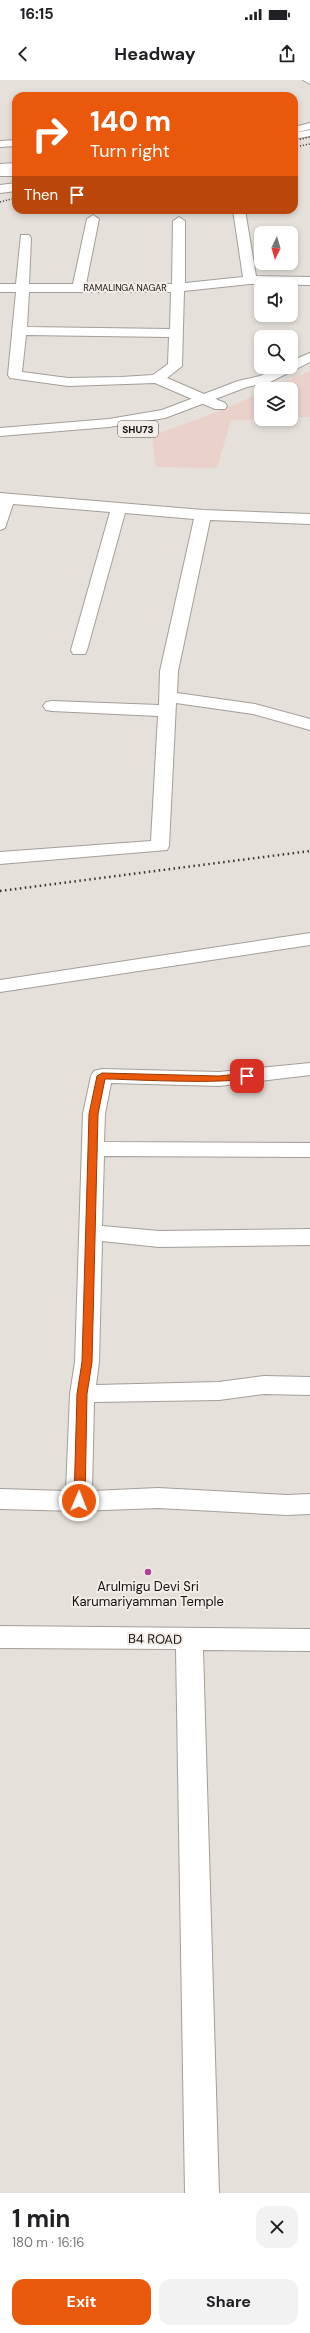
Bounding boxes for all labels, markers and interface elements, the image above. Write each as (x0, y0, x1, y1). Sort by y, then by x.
text: 16:15 (20, 4, 54, 24)
text: Headway (114, 42, 196, 66)
icon: back (12, 43, 34, 65)
icon: share (276, 43, 298, 65)
text: 140 m (90, 103, 171, 140)
icon: right (24, 108, 76, 160)
text: Turn right (90, 139, 170, 163)
icon: arrive (66, 184, 88, 206)
text: Then (24, 185, 58, 205)
north arrow (254, 226, 298, 270)
map controls (254, 226, 298, 426)
button: sound (254, 278, 298, 322)
street label: RAMALINGA NAGAR (83, 282, 167, 294)
button: search (254, 330, 298, 374)
button: layers (254, 382, 298, 426)
road number: SHU73 (118, 421, 158, 437)
pin (230, 1059, 264, 1093)
icon: arrive (236, 1065, 258, 1087)
position arrow (58, 1480, 100, 1522)
marker: Arulmigu Devi Sri Karumariyamman Temple (143, 1567, 153, 1577)
place label: Arulmigu Devi Sri Karumariyamman Temple (72, 1578, 224, 1610)
street label: B4 ROAD (128, 1630, 182, 1648)
text: 1 min (12, 2203, 70, 2234)
button: close (256, 2206, 298, 2248)
text: 180 m · 16:16 (12, 2234, 84, 2251)
button: Exit (12, 2279, 151, 2325)
button: Share (159, 2279, 298, 2325)

